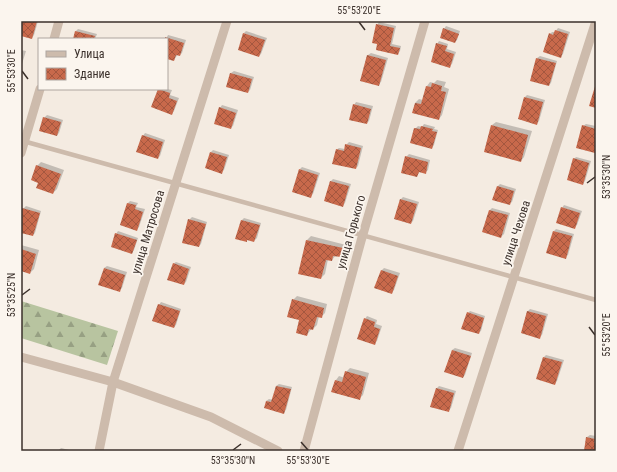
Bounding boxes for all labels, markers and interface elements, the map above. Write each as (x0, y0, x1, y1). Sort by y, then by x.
text: 55°53'20"E (337, 5, 381, 16)
legend (38, 38, 168, 90)
text: Улица (74, 47, 105, 61)
text: 55°53'30"E (6, 49, 17, 93)
text: Здание (74, 67, 111, 81)
text: 53°35'30"N (601, 155, 612, 199)
street label: улица Матросова (129, 188, 167, 276)
street label: улица Горького (334, 193, 368, 271)
street label: улица Чехова (499, 198, 533, 267)
text: 53°35'25"N (6, 273, 17, 317)
text: 55°53'20"E (601, 313, 612, 357)
text: 53°35'30"N (211, 455, 255, 466)
text: 55°53'30"E (286, 455, 330, 466)

